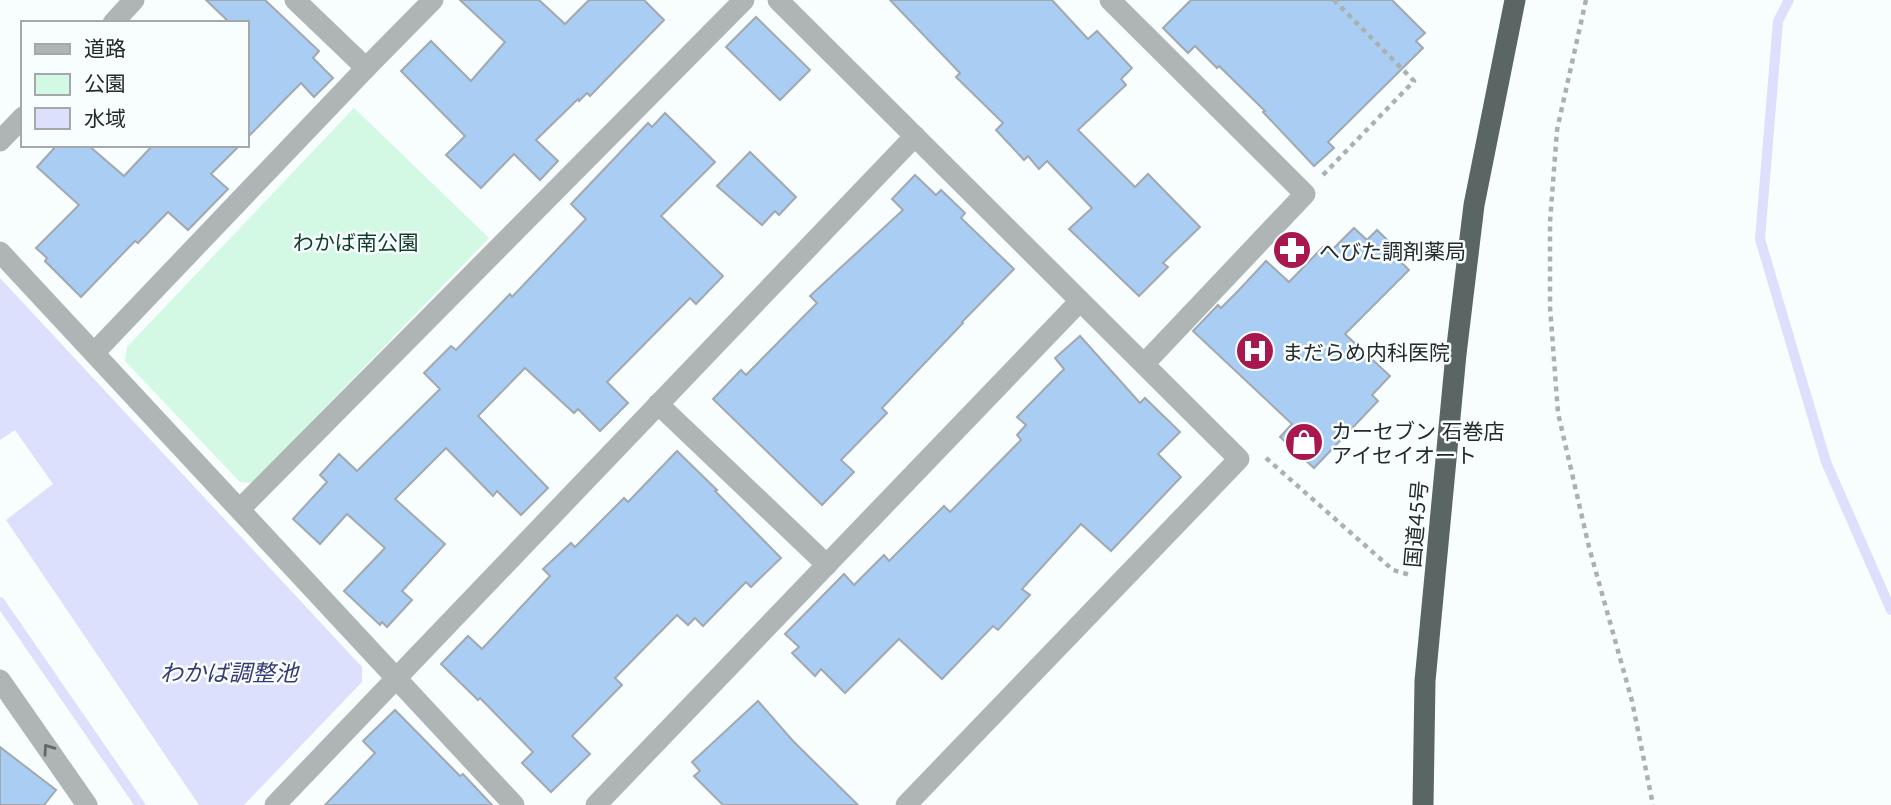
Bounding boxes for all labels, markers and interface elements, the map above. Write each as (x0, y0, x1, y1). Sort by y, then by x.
legend (21, 21, 248, 147)
text: 道路 (84, 35, 126, 60)
text: 公園 (84, 70, 126, 95)
text: 水域 (84, 105, 126, 130)
park label: わかば南公園 (293, 229, 419, 254)
pharmacy icon: へびた調剤薬局 (1271, 229, 1313, 271)
place label: へびた調剤薬局 (1319, 238, 1466, 263)
hospital icon: まだらめ内科医院 (1234, 330, 1276, 372)
place label: まだらめ内科医院 (1282, 339, 1450, 364)
place label: カーセブン 石巻店 アイセイオート (1331, 418, 1504, 467)
shop icon: カーセブン 石巻店 アイセイオート (1283, 421, 1325, 463)
street label: 国道45号 (1399, 479, 1431, 569)
water label: わかば調整池 (160, 658, 300, 686)
one-way arrow (44, 744, 56, 757)

